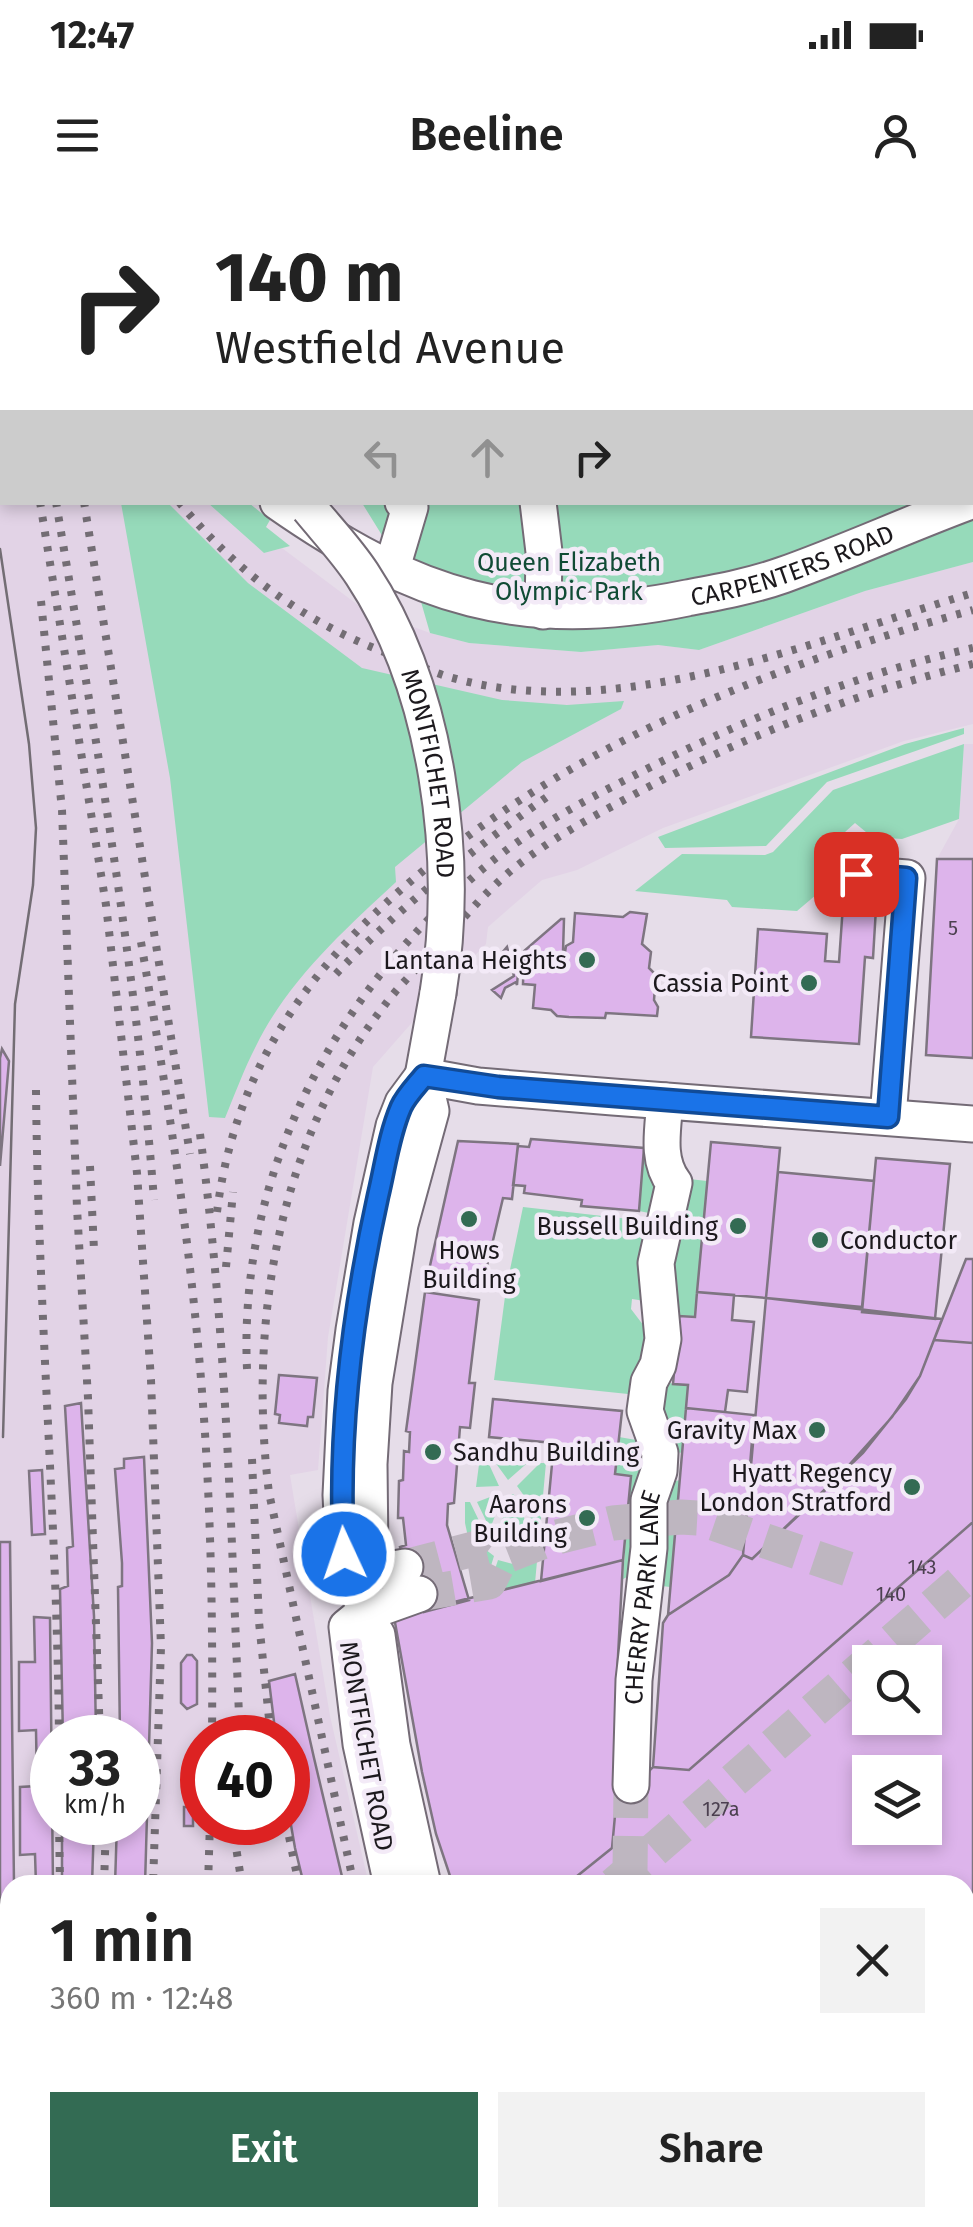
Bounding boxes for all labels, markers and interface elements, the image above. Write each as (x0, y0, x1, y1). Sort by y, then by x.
text: 12:47 (50, 12, 134, 58)
icon: menu (50, 108, 105, 163)
text: Beeline (409, 108, 564, 162)
icon: person (868, 108, 923, 163)
text: 140 m (215, 236, 404, 320)
icon: right (50, 240, 180, 370)
text: Westfield Avenue (215, 321, 565, 375)
icon: left (355, 430, 410, 485)
icon: ahead (460, 430, 515, 485)
icon: right (565, 430, 620, 485)
street label: CARPENTERS ROAD (688, 519, 899, 613)
park label: Queen Elizabeth Olympic Park (477, 548, 661, 607)
street label: MONTFICHET ROAD (394, 665, 460, 879)
pin (814, 832, 899, 917)
icon: arrive (829, 847, 884, 902)
house number: 5 (948, 916, 958, 940)
place label: Lantana Heights (383, 946, 567, 976)
marker: Lantana Heights (576, 949, 598, 971)
place label: Cassia Point (652, 969, 790, 999)
marker: Cassia Point (798, 972, 820, 994)
marker: Hows Building (458, 1208, 480, 1230)
place label: Bussell Building (537, 1212, 718, 1242)
marker: Bussell Building (727, 1215, 749, 1237)
place label: Conductor (840, 1226, 957, 1256)
marker: Conductor (809, 1229, 831, 1251)
place label: Hows Building (422, 1236, 516, 1295)
place label: Gravity Max (667, 1416, 797, 1446)
marker: Gravity Max (806, 1419, 828, 1441)
place label: Sandhu Building (453, 1438, 639, 1468)
marker: Sandhu Building (422, 1441, 444, 1463)
place label: Hyatt Regency London Stratford (699, 1459, 893, 1518)
marker: Hyatt Regency London Stratford (901, 1476, 923, 1498)
street label: CHERRY PARK LANE (619, 1486, 667, 1705)
place label: Aarons Building (473, 1490, 567, 1549)
position arrow (292, 1502, 396, 1606)
marker: Aarons Building (576, 1507, 598, 1529)
house number: 143 (908, 1555, 936, 1579)
house number: 140 (876, 1582, 906, 1606)
street label: MONTFICHET ROAD (333, 1639, 399, 1853)
map controls (852, 1645, 942, 1845)
button: search (852, 1645, 942, 1735)
speed limit sign: 40 (180, 1715, 310, 1845)
text: 33 (69, 1738, 121, 1798)
button: layers (852, 1755, 942, 1845)
text: km/h (64, 1790, 126, 1820)
house number: 127a (702, 1797, 740, 1821)
text: 1 min (50, 1905, 195, 1977)
button: close (820, 1908, 925, 2013)
text: 360 m · 12:48 (50, 1979, 233, 2017)
button: Exit (50, 2092, 478, 2207)
button: Share (498, 2092, 925, 2207)

